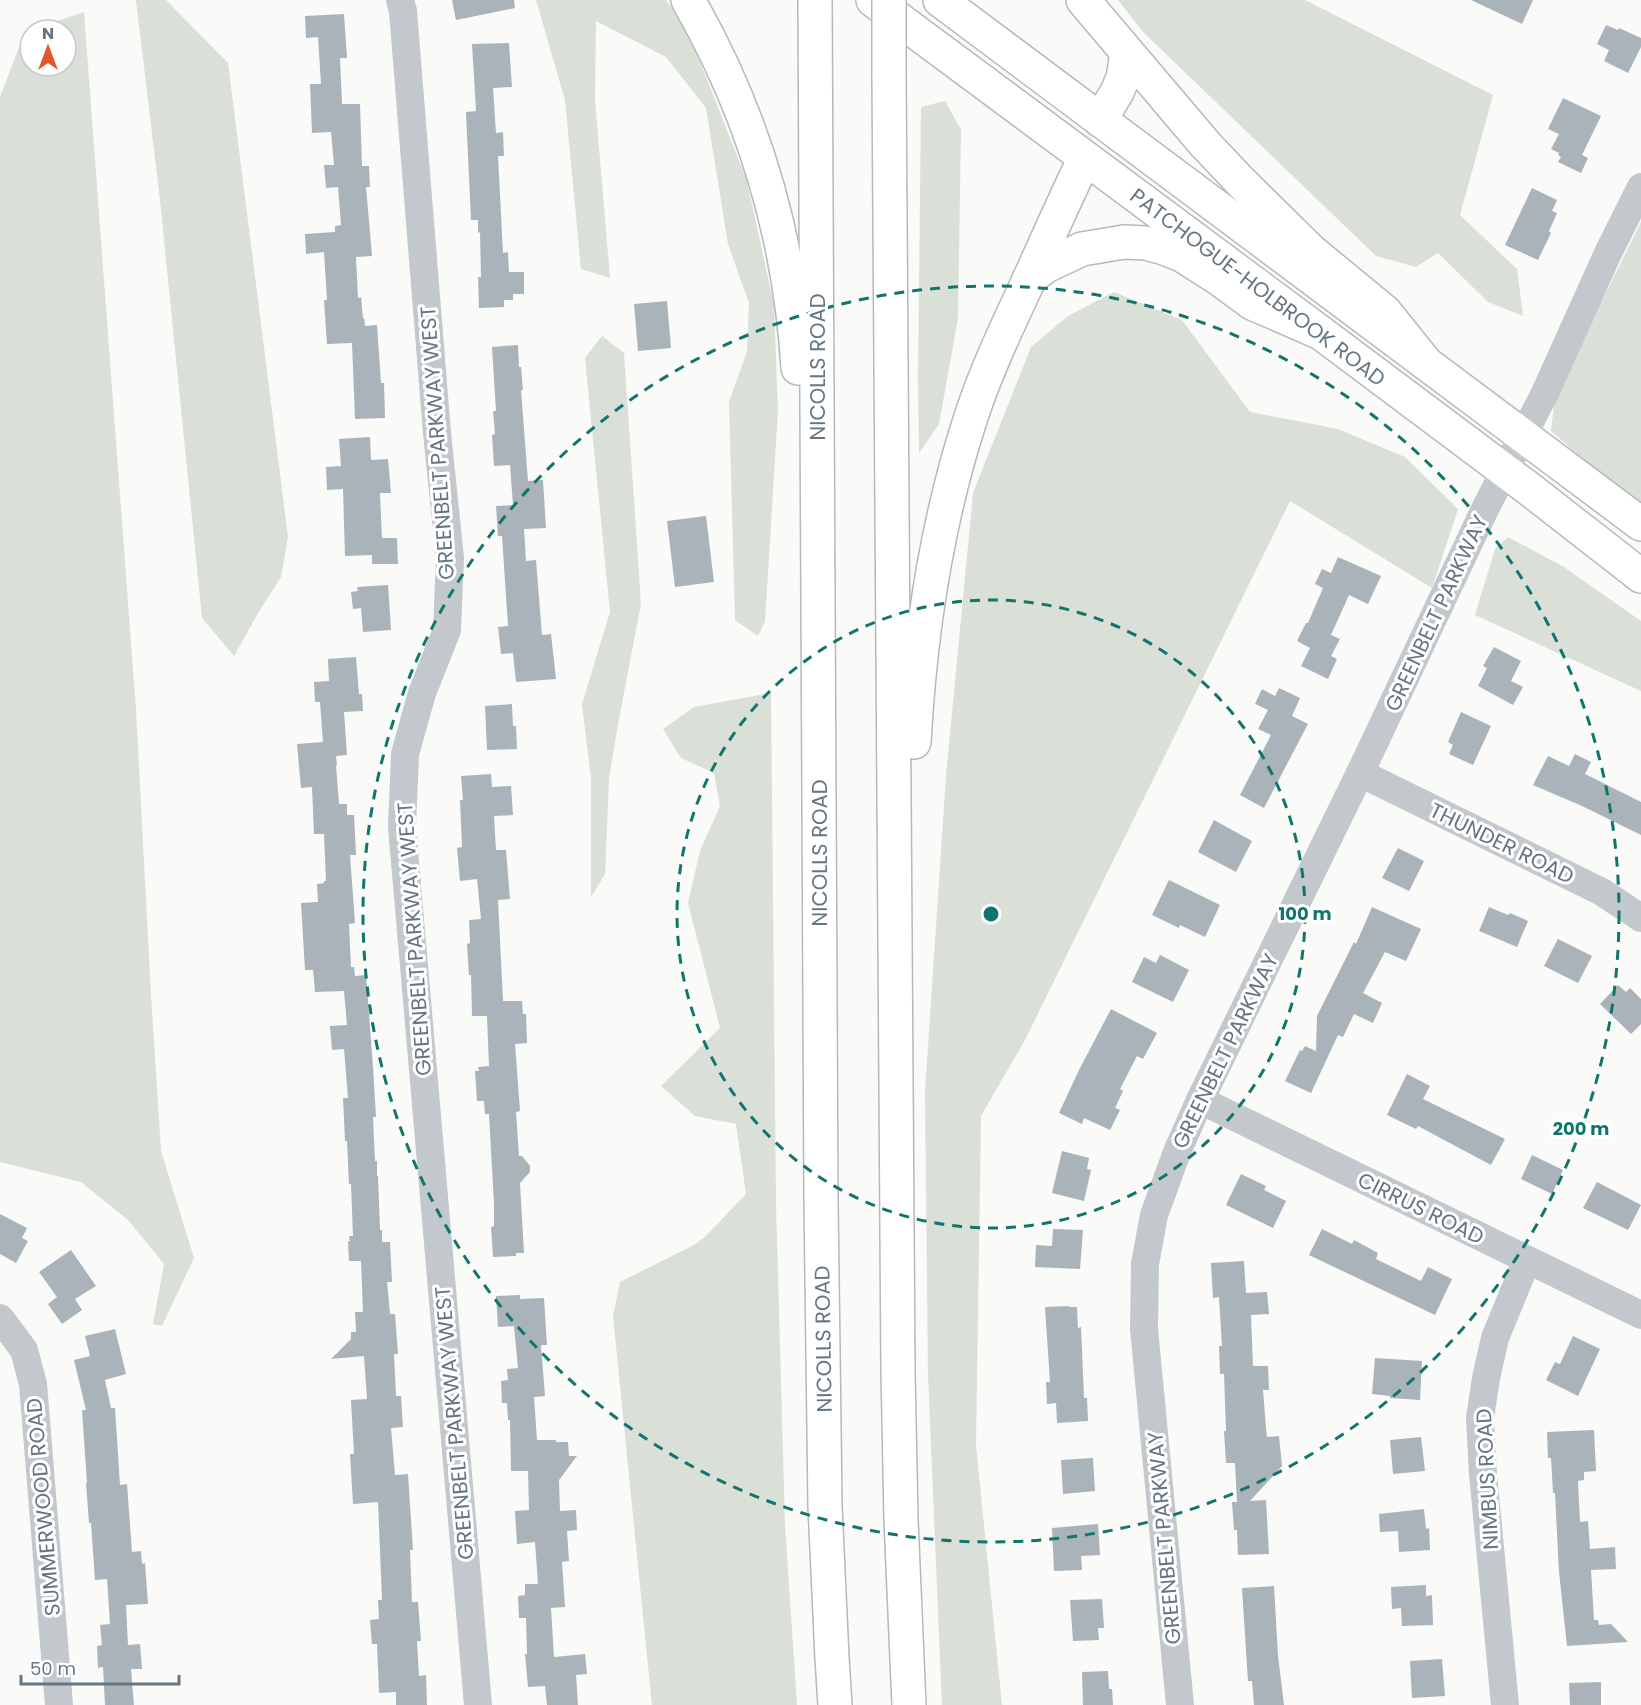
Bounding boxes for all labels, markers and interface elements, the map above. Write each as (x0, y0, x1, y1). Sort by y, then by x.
north arrow (18, 18, 78, 78)
text: N (42, 22, 54, 45)
street label: PATCHOGUE-HOLBROOK ROAD (1124, 181, 1392, 393)
street label: NICOLLS ROAD (803, 294, 832, 441)
street label: GREENBELT PARKWAY WEST (413, 305, 461, 581)
street label: GREENBELT PARKWAY (1378, 510, 1494, 716)
street label: NICOLLS ROAD (805, 780, 834, 927)
street label: THUNDER ROAD (1425, 796, 1579, 890)
street label: GREENBELT PARKWAY WEST (390, 801, 438, 1077)
text: 100 m (1278, 901, 1332, 926)
centre of rings (981, 904, 1001, 924)
street label: GREENBELT PARKWAY (1165, 949, 1285, 1153)
text: 200 m (1553, 1116, 1609, 1141)
street label: CIRRUS ROAD (1353, 1165, 1489, 1251)
street label: NICOLLS ROAD (807, 1265, 839, 1413)
street label: GREENBELT PARKWAY WEST (428, 1285, 480, 1561)
street label: SUMMERWOOD ROAD (19, 1397, 67, 1617)
street label: NIMBUS ROAD (1469, 1408, 1505, 1550)
street label: GREENBELT PARKWAY (1140, 1430, 1188, 1646)
scale bar (21, 1648, 178, 1686)
text: 50 m (30, 1656, 76, 1681)

